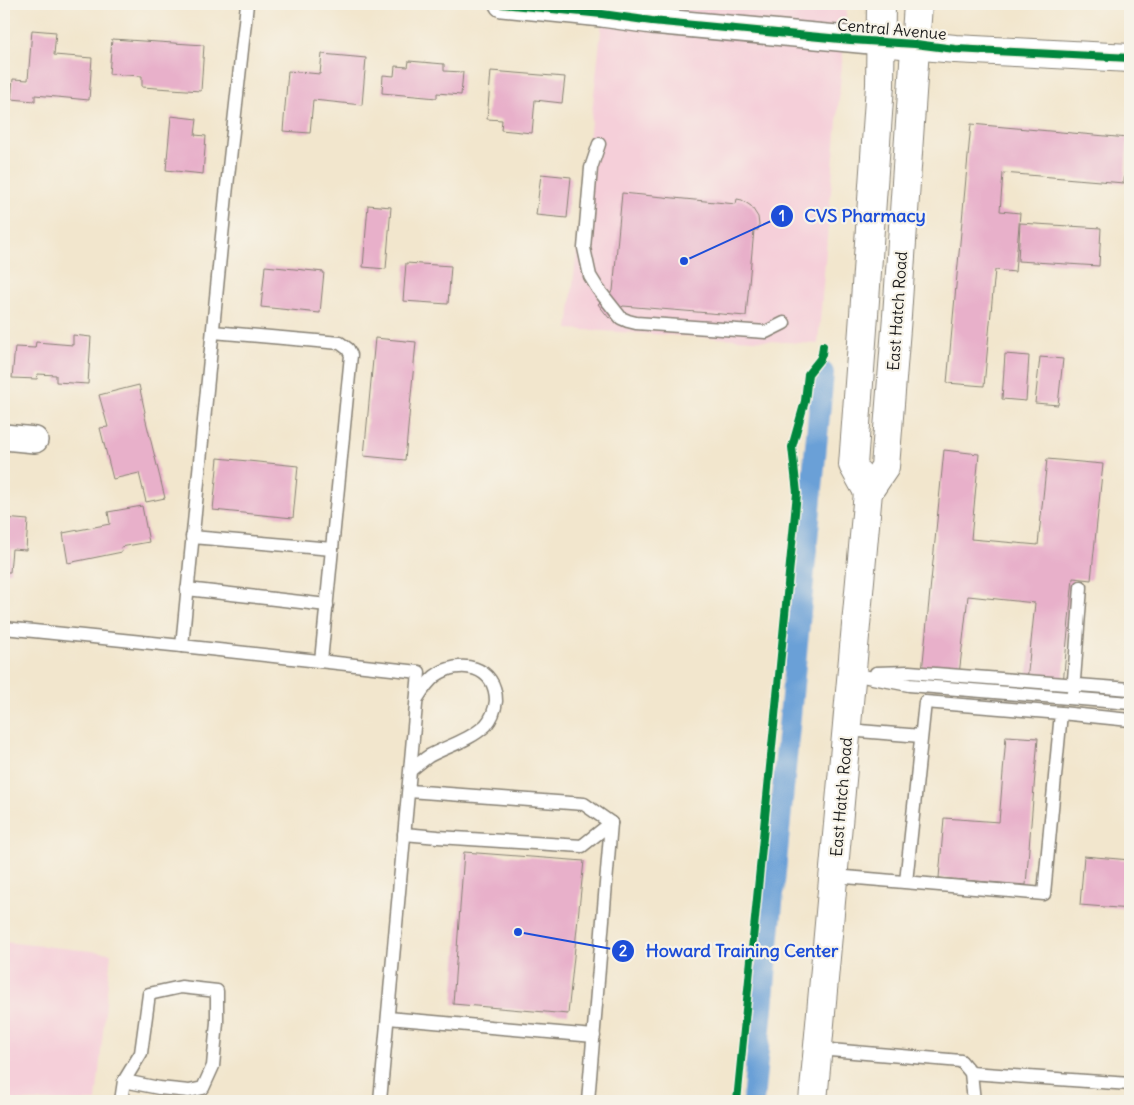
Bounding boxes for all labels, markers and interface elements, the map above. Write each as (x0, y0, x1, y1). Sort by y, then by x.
street label: Central Avenue (836, 14, 948, 44)
callout: CVS Pharmacy (769, 199, 936, 232)
text: CVS Pharmacy (804, 204, 926, 227)
text: 1 (779, 206, 785, 225)
street label: East Hatch Road (883, 251, 911, 371)
street label: East Hatch Road (826, 737, 856, 857)
callout: Howard Training Center (610, 934, 848, 967)
text: Howard Training Center (646, 939, 839, 962)
text: 2 (619, 941, 627, 960)

